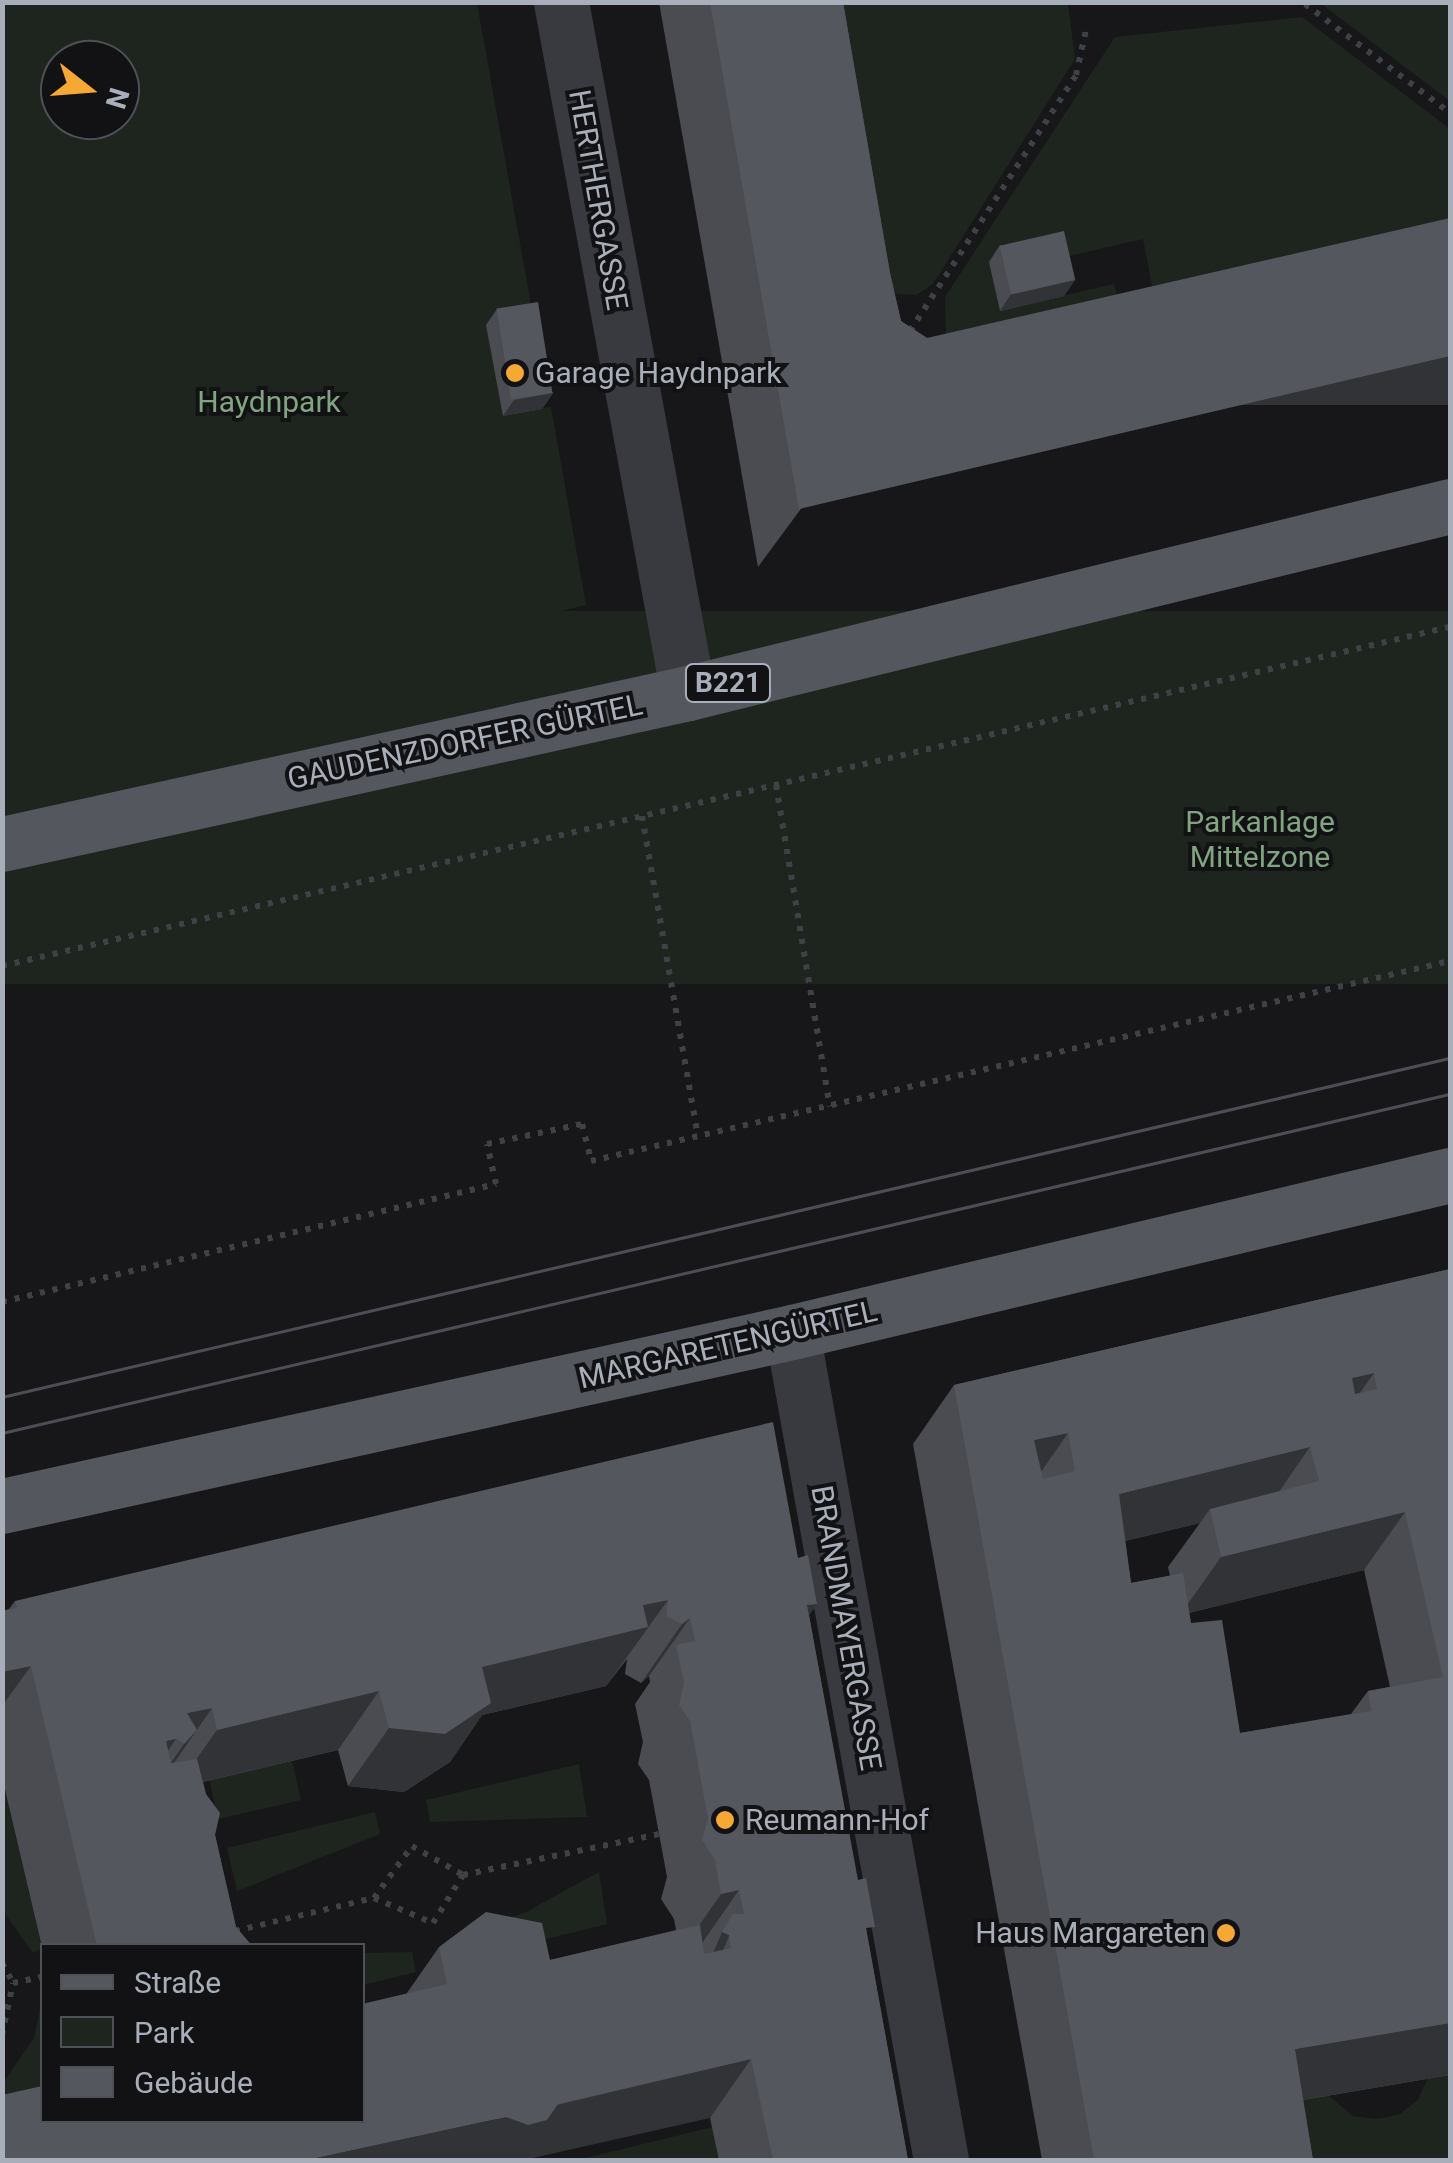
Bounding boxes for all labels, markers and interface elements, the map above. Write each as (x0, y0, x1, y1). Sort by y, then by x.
north arrow (40, 40, 140, 140)
text: N (99, 84, 136, 113)
street label: HERTHERGASSE (561, 87, 635, 313)
place label: Garage Haydnpark (535, 355, 781, 391)
marker: Garage Haydnpark (504, 362, 526, 384)
park label: Haydnpark (197, 384, 341, 420)
road number: B221 (683, 660, 773, 706)
street label: GAUDENZDORFER GÜRTEL (284, 687, 646, 797)
park label: Parkanlage Mittelzone (1185, 804, 1335, 874)
street label: MARGARETENGÜRTEL (575, 1293, 881, 1397)
street label: BRANDMAYERGASSE (803, 1483, 889, 1773)
place label: Reumann-Hof (745, 1802, 929, 1838)
marker: Reumann-Hof (714, 1809, 736, 1831)
place label: Haus Margareten (975, 1915, 1206, 1951)
marker: Haus Margareten (1215, 1922, 1237, 1944)
legend (40, 1943, 365, 2123)
text: Straße (134, 1965, 221, 2000)
text: Park (134, 2015, 194, 2050)
text: Gebäude (134, 2065, 253, 2100)

